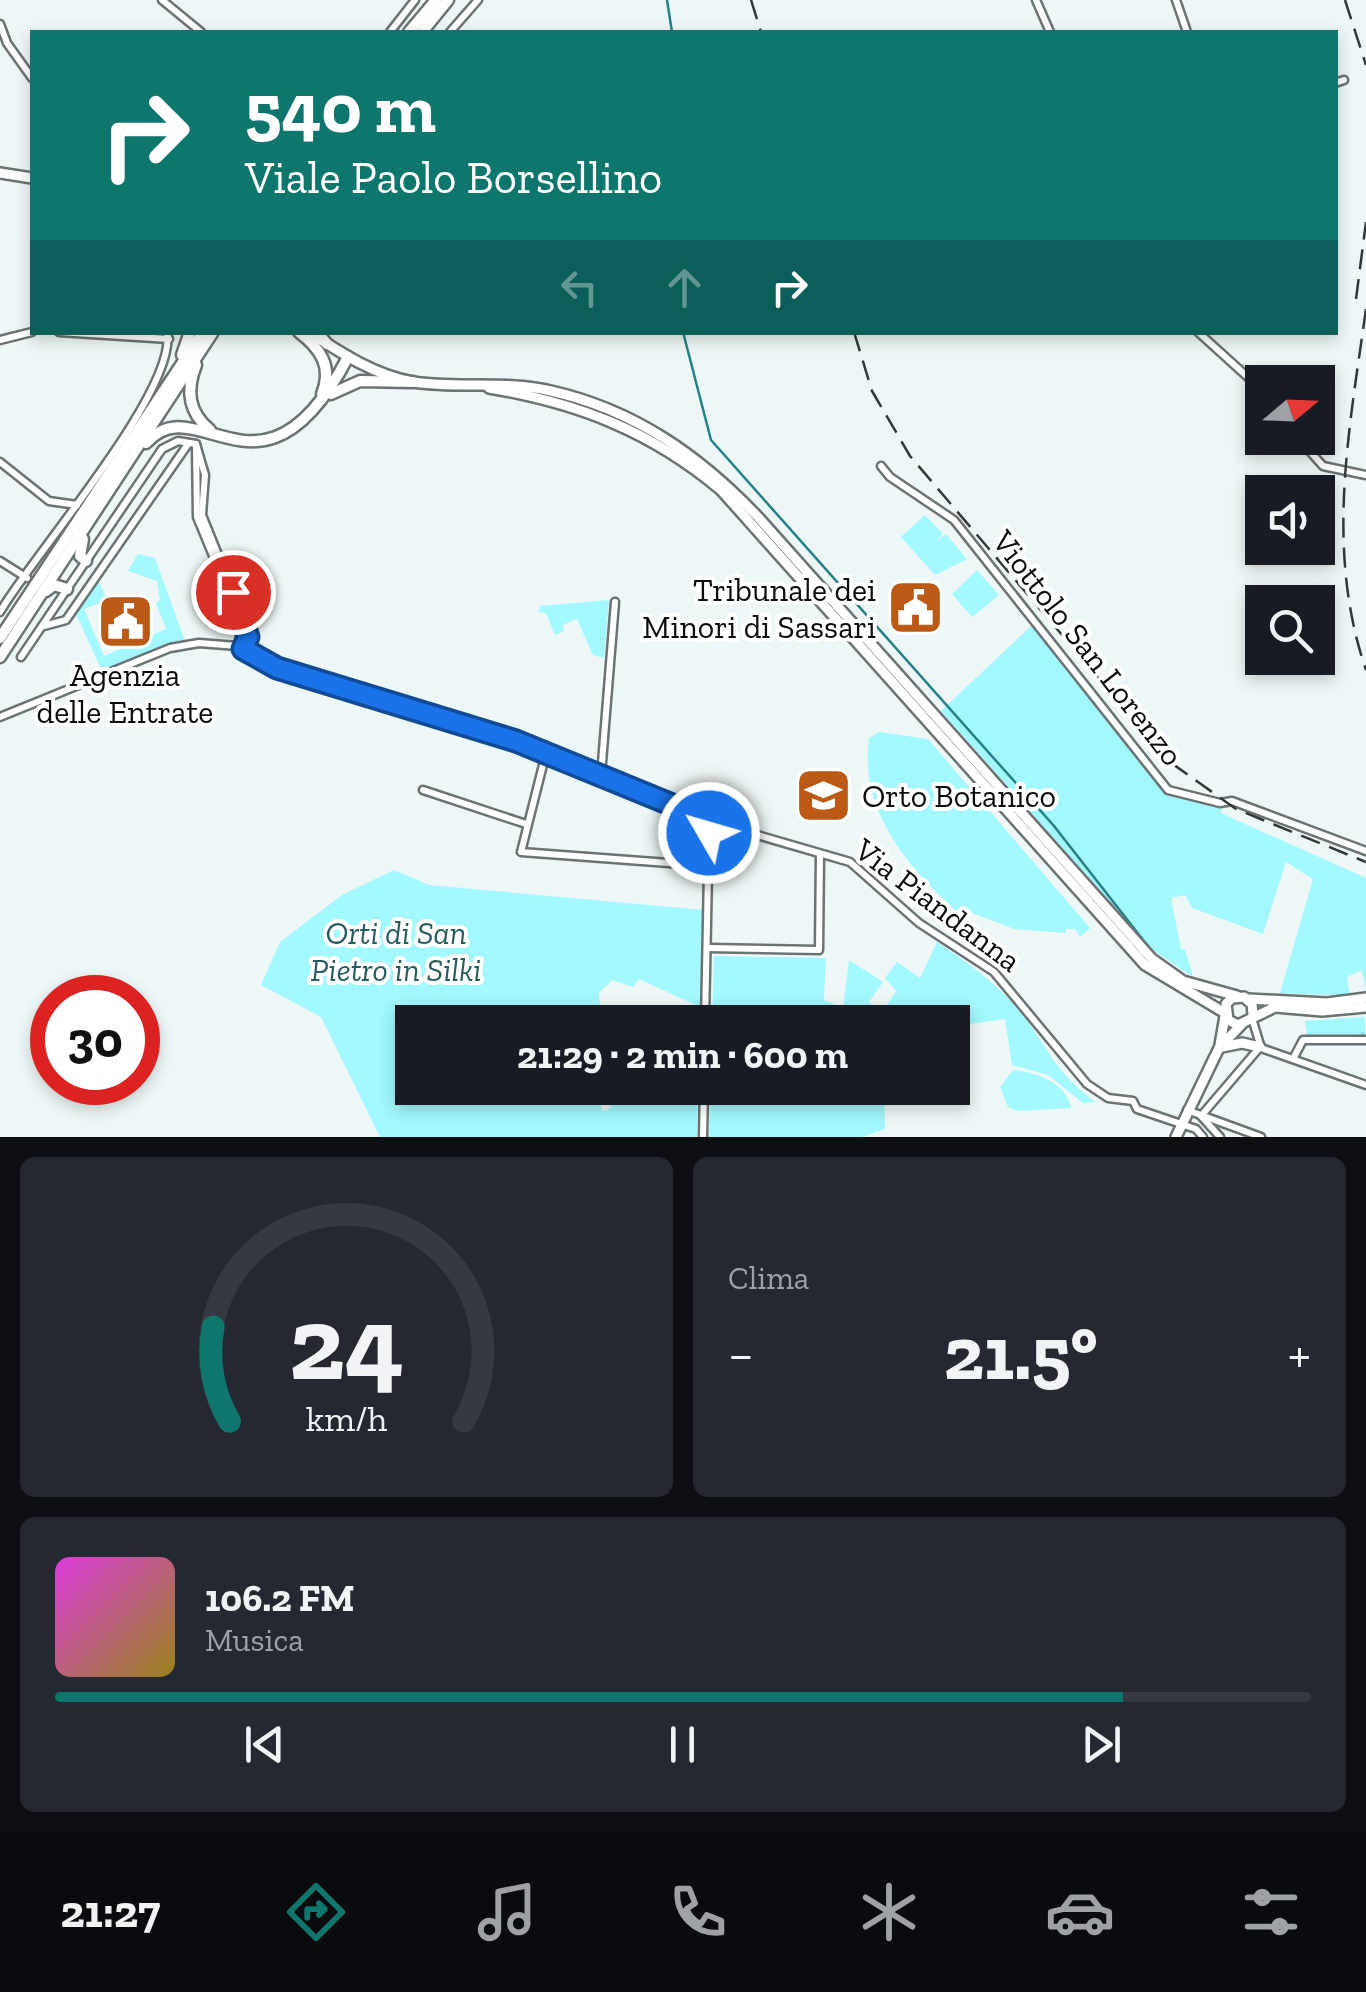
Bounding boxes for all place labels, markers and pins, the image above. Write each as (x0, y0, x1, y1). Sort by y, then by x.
pin (191, 550, 276, 635)
place label: Tribunale dei Minori di Sassari (642, 571, 876, 646)
public building icon: Tribunale dei Minori di Sassari (885, 578, 945, 638)
public building icon: Agenzia delle Entrate (95, 591, 155, 651)
place label: Agenzia delle Entrate (37, 656, 213, 731)
school or university icon: Orto Botanico (793, 766, 853, 826)
place label: Orto Botanico (862, 777, 1056, 815)

